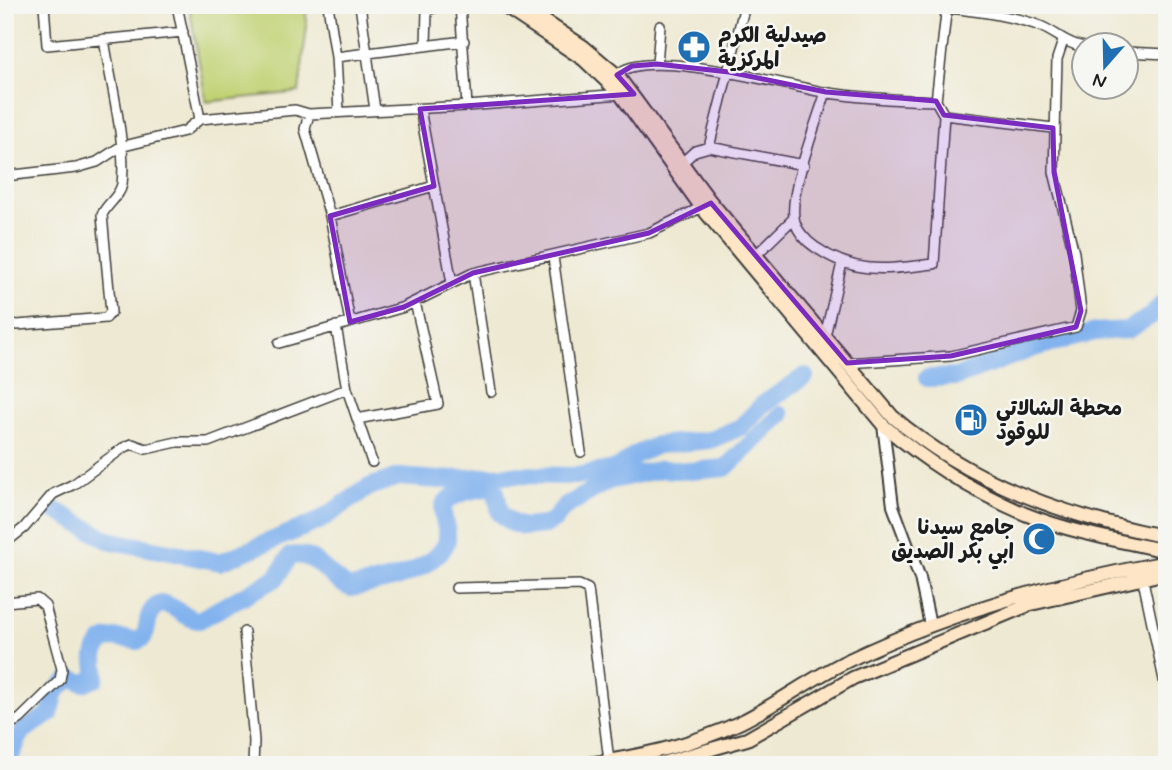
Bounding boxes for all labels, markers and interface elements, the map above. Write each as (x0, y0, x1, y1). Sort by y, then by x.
place label: صيدلية الكرم المركزية (718, 22, 827, 74)
pharmacy icon: صيدلية الكرم المركزية (675, 28, 713, 66)
north arrow (1070, 32, 1140, 102)
text: N (1089, 67, 1110, 94)
place label: محطة الشالاتي للوقود (996, 395, 1122, 447)
fuel station icon: محطة الشالاتي للوقود (952, 401, 990, 439)
place label: جامع سيدنا ابي بكر الصديق (891, 514, 1014, 570)
mosque icon: جامع سيدنا ابي بكر الصديق (1020, 520, 1058, 558)

